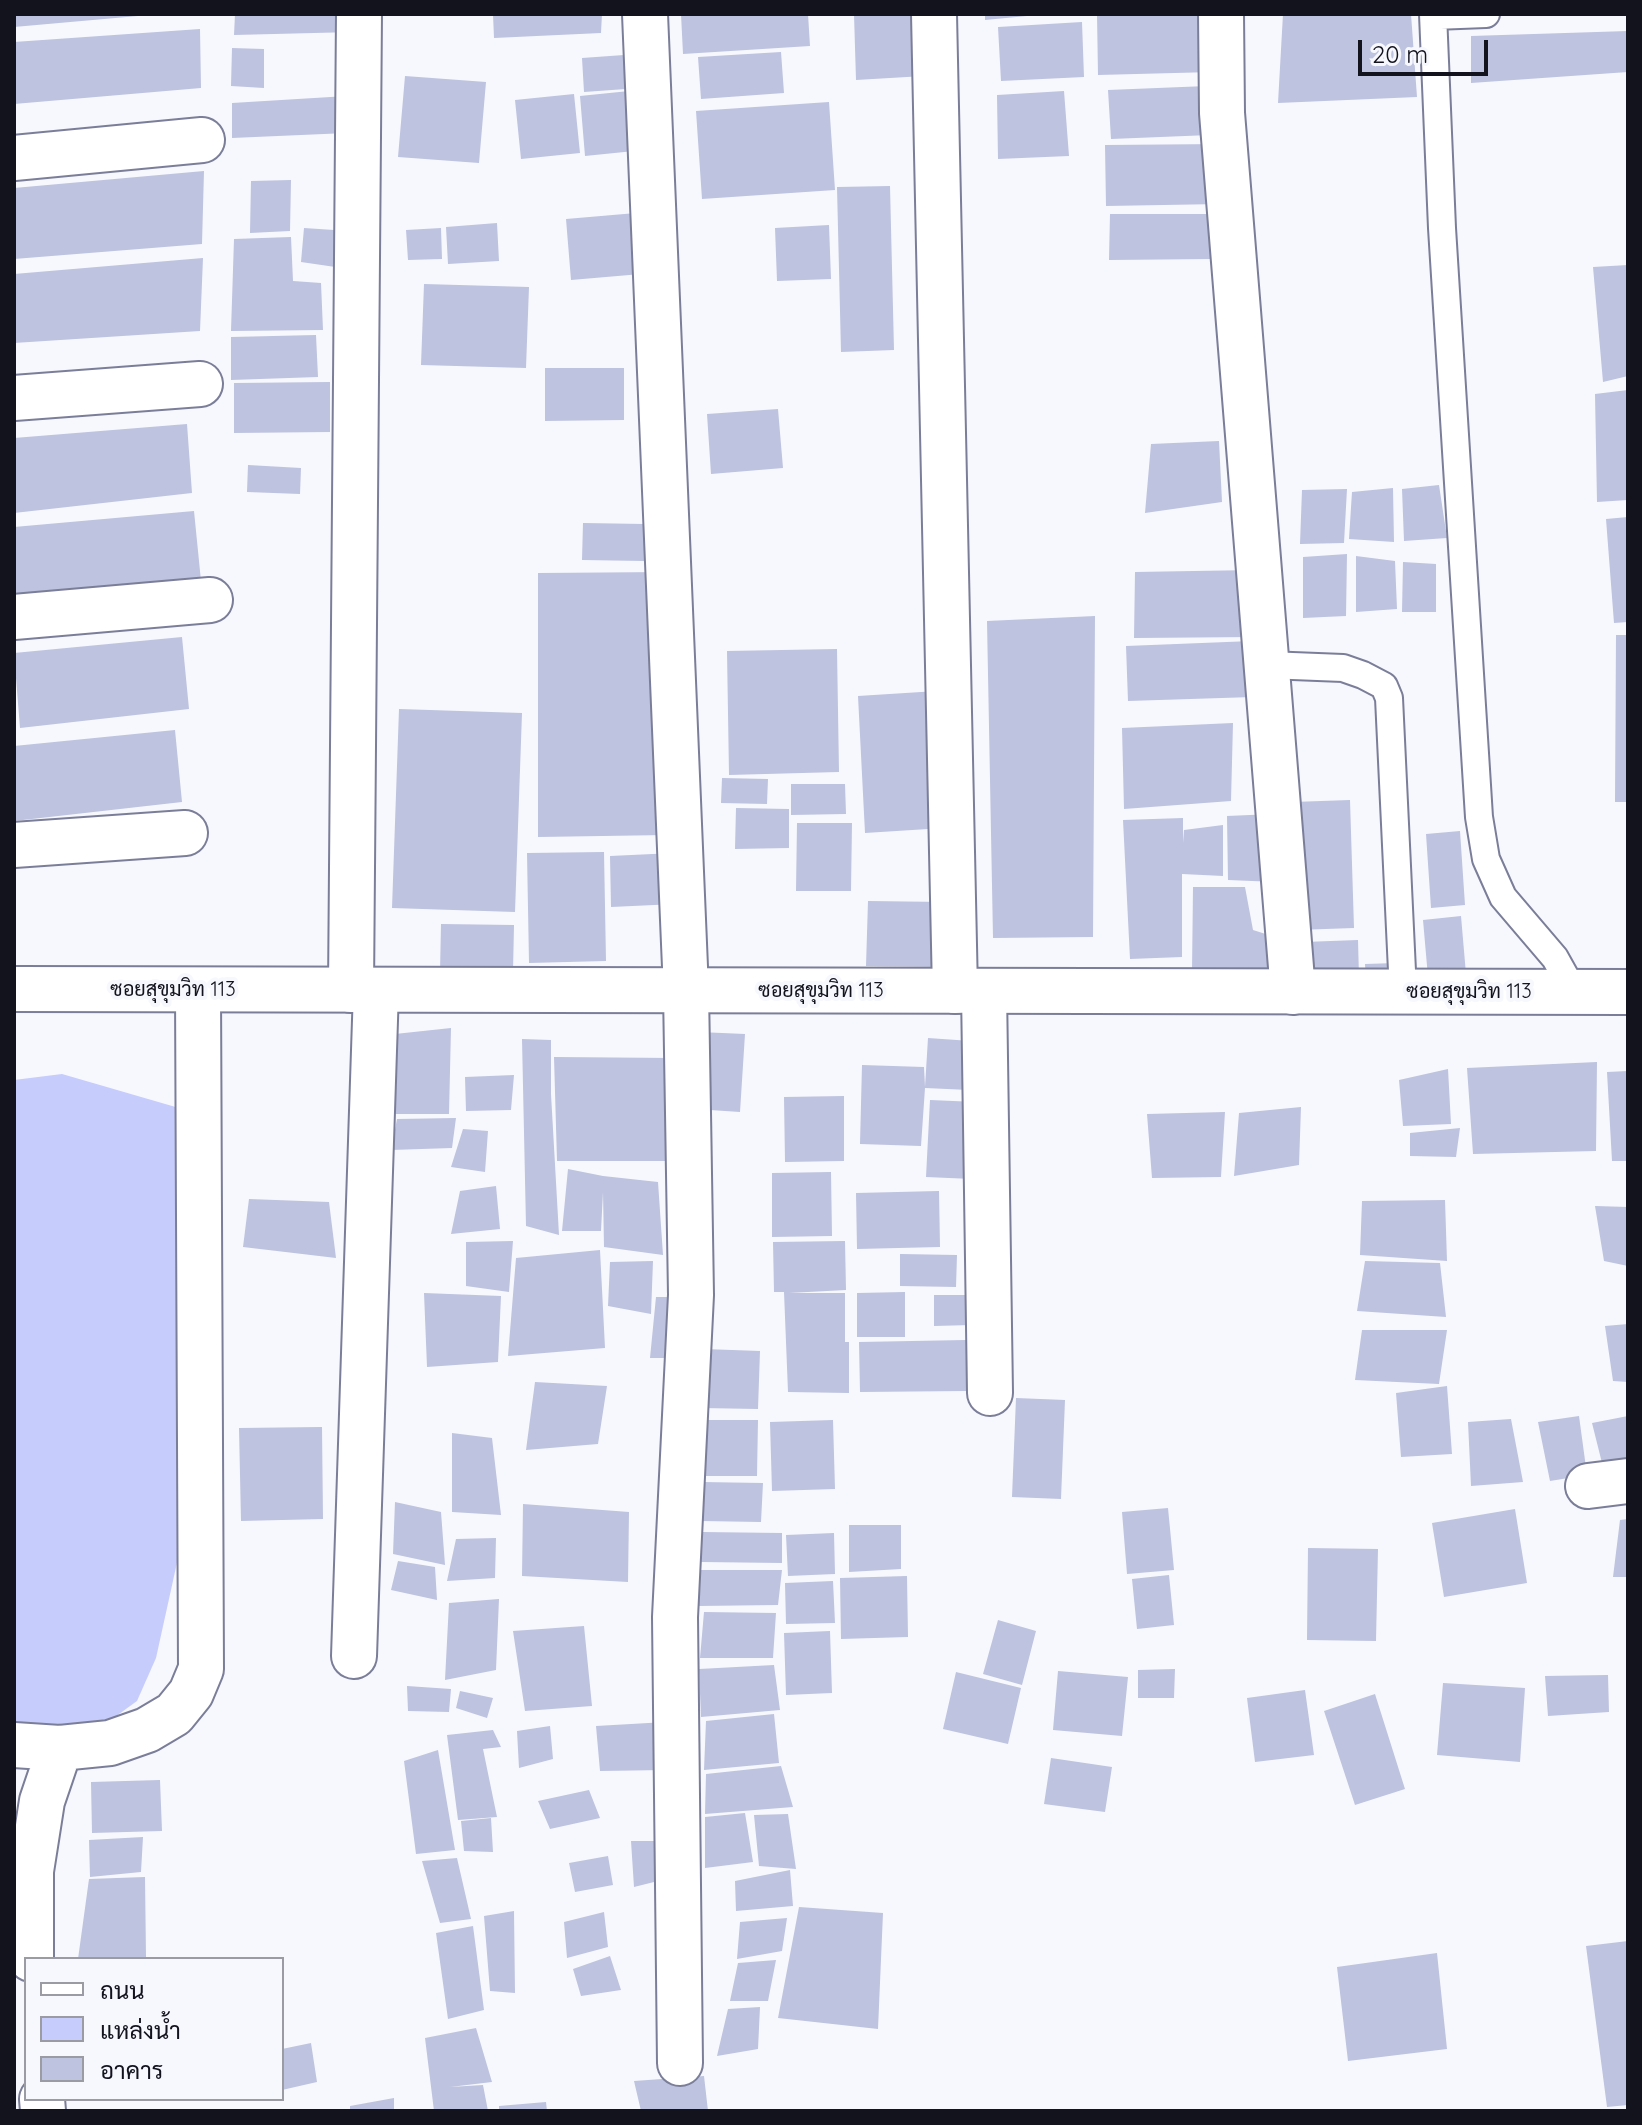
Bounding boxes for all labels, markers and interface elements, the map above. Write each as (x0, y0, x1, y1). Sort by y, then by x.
scale bar (1362, 24, 1492, 74)
text: 20 m (1372, 39, 1428, 69)
street label: ซอยสุขุมวิท 113 (110, 978, 236, 1002)
street label: ซอยสุขุมวิท 113 (758, 979, 884, 1003)
street label: ซอยสุขุมวิท 113 (1406, 980, 1532, 1004)
legend (24, 1957, 284, 2101)
text: ถนน (100, 1975, 145, 2005)
text: แหล่งน้ำ (100, 2015, 181, 2045)
text: อาคาร (100, 2055, 163, 2085)

